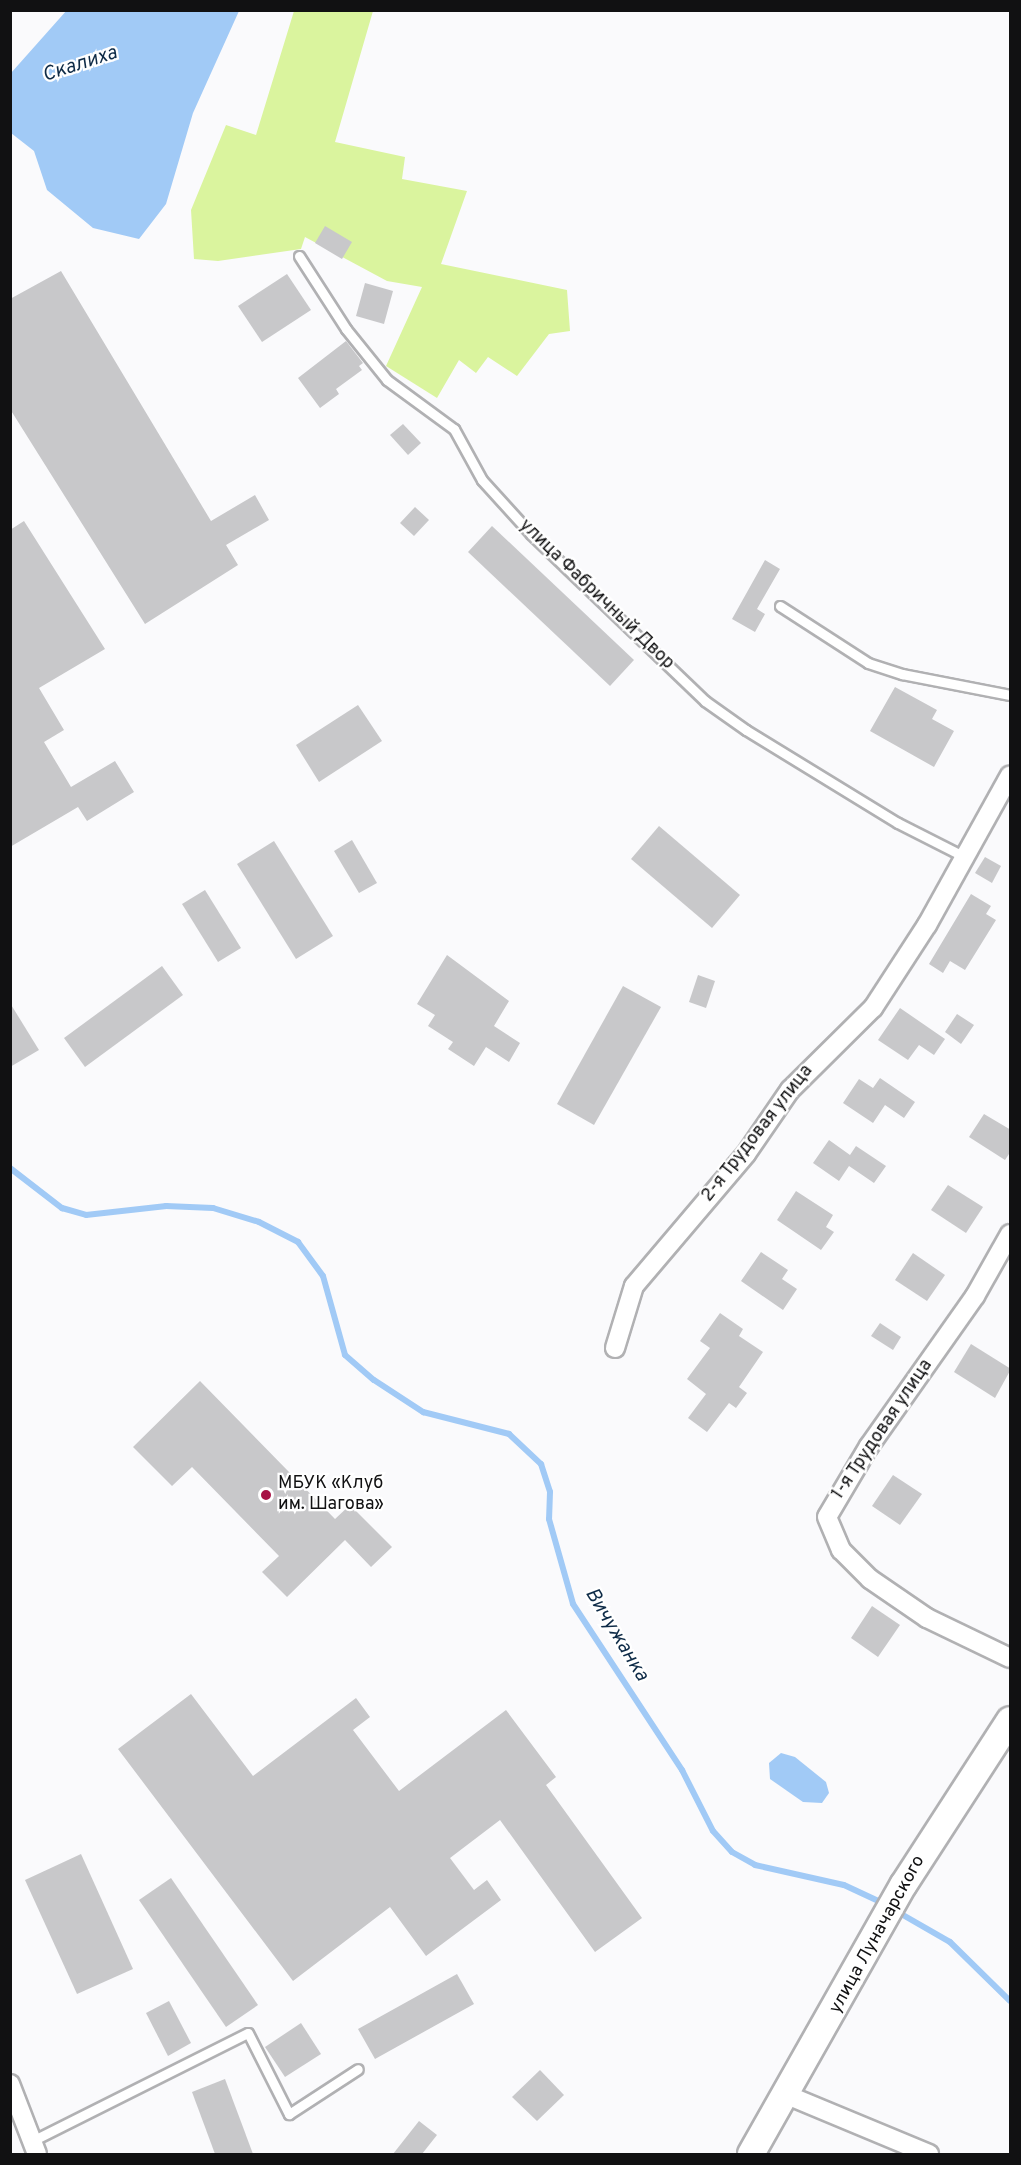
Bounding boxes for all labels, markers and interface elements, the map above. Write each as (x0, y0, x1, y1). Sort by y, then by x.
water label: Скалиха (40, 42, 120, 88)
street label: улица Фабричный Двор (514, 515, 678, 675)
street label: 2-я Трудовая улица (698, 1061, 818, 1207)
street label: 1-я Трудовая улица (828, 1356, 938, 1504)
place label: МБУК «Клуб им. Шагова» (278, 1474, 384, 1516)
marker: МБУК «Клуб им. Шагова» (259, 1488, 273, 1502)
water label: Вичужанка (579, 1584, 653, 1686)
street label: улица Луначарского (826, 1852, 930, 2018)

